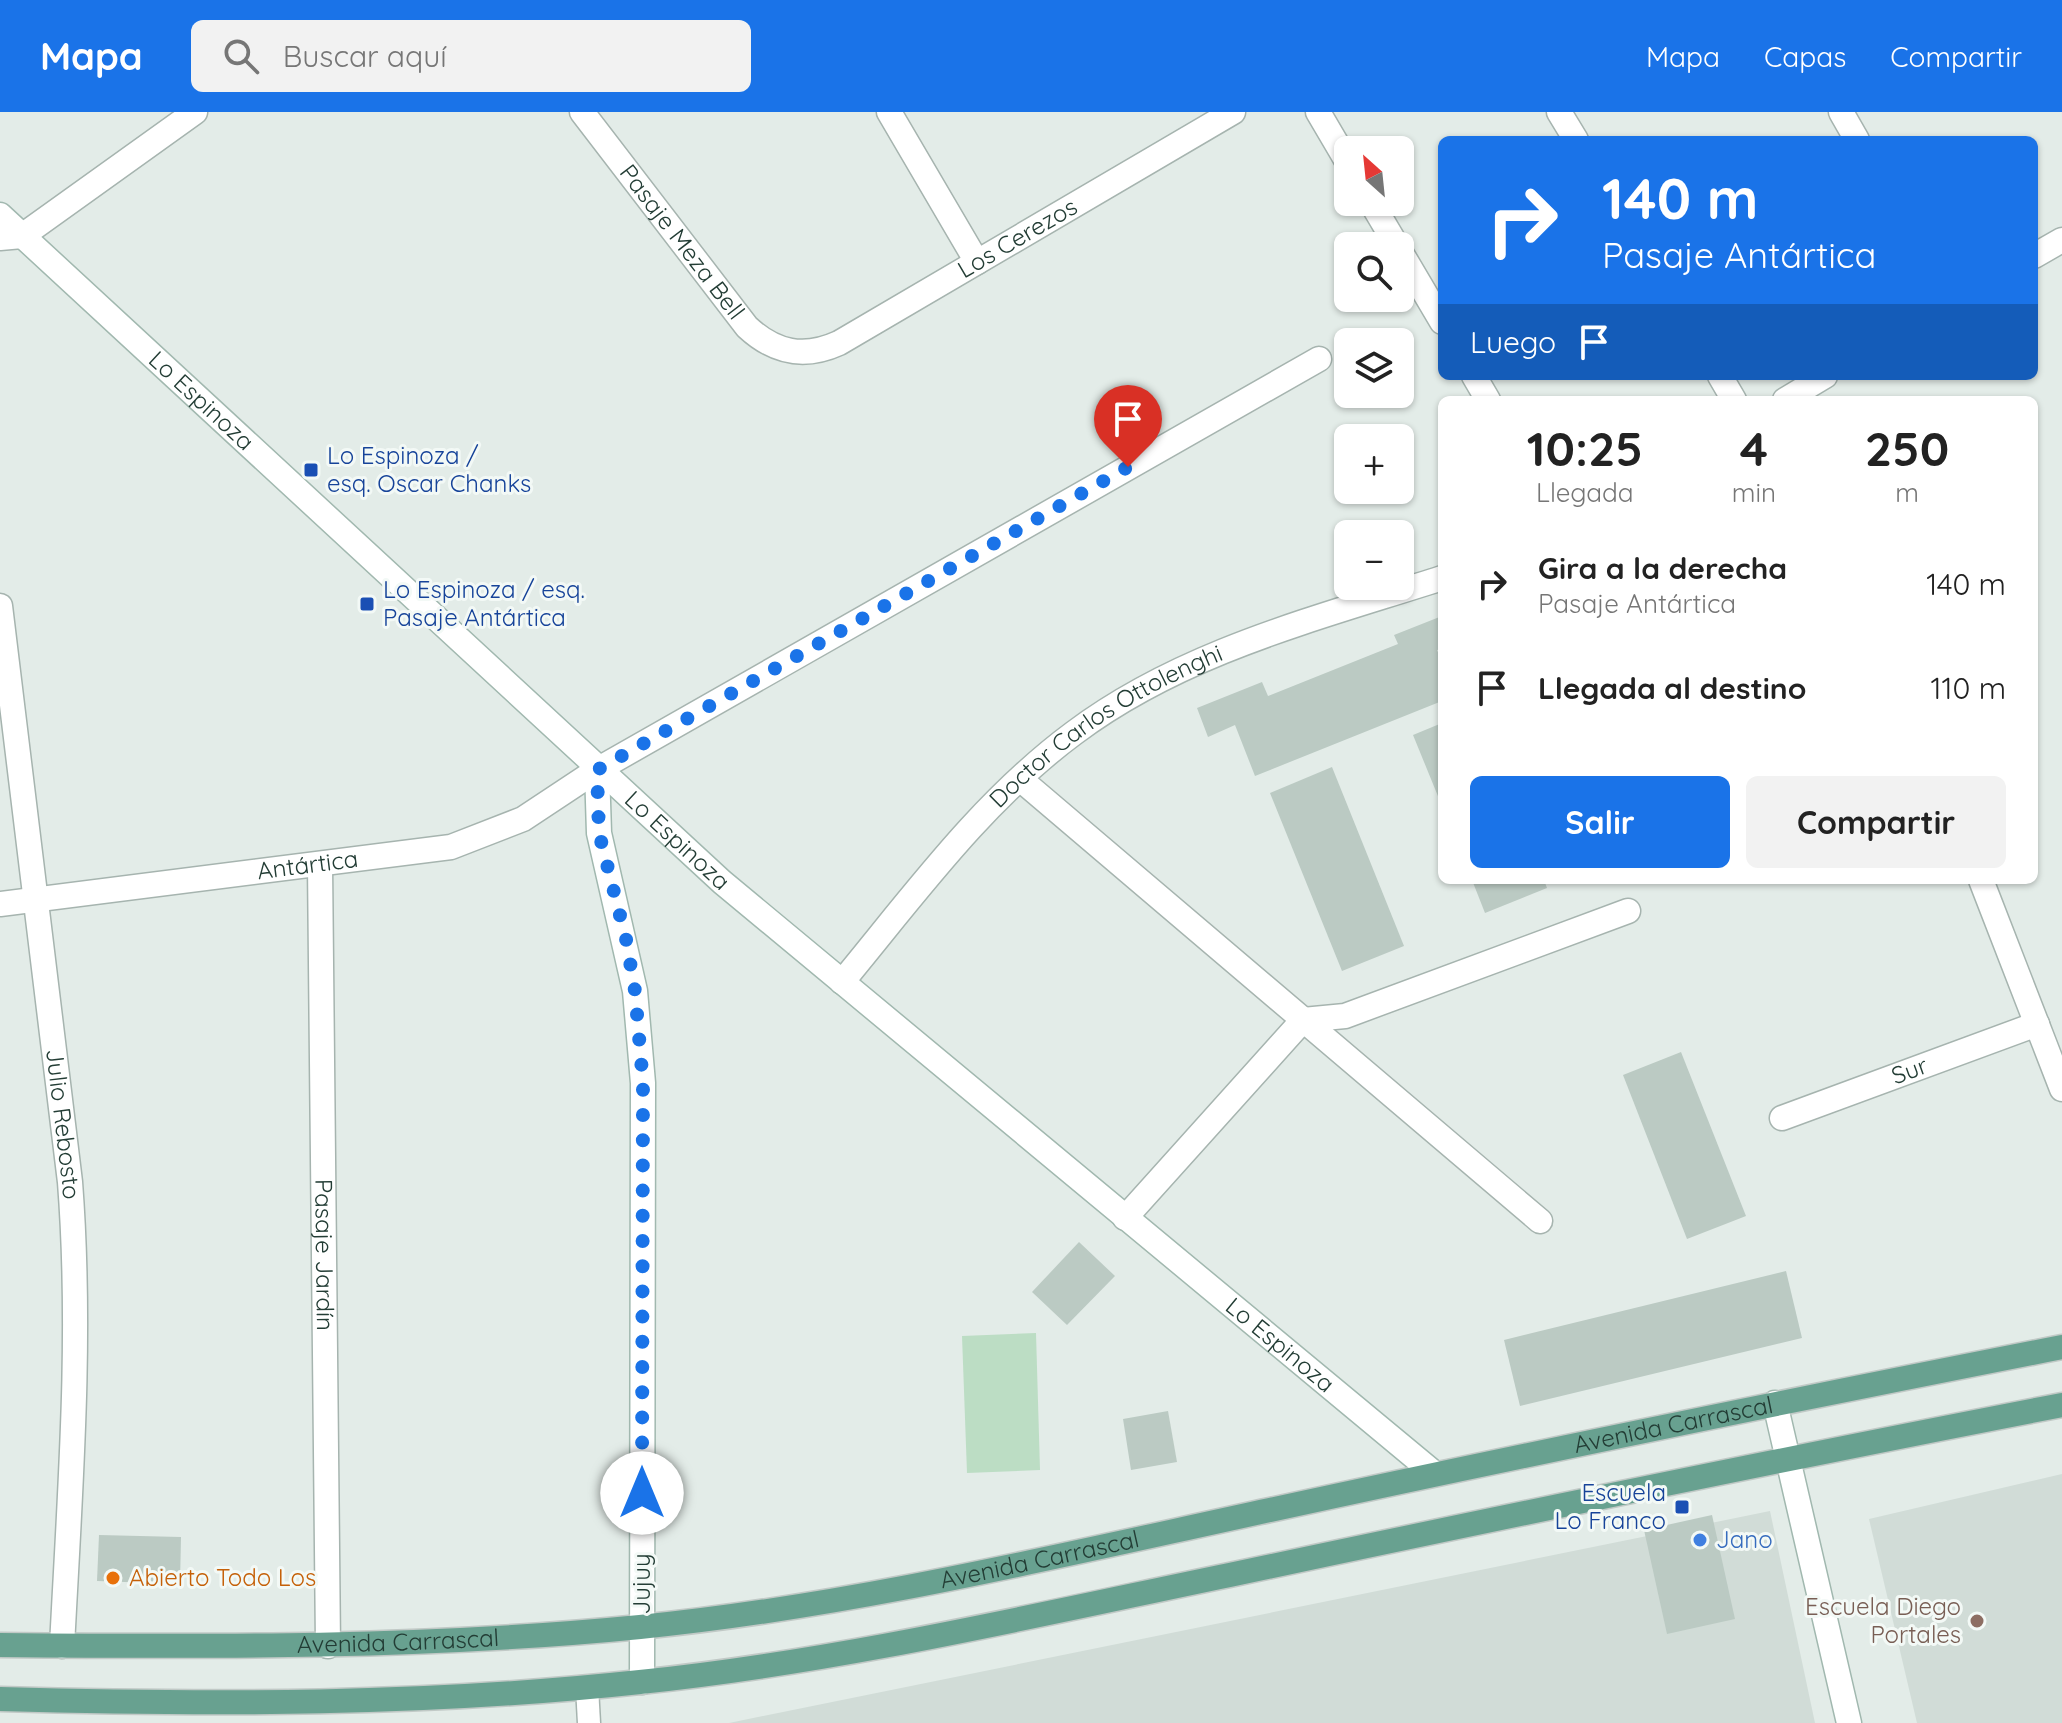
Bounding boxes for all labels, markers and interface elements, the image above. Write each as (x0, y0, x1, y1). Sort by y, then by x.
search box (191, 20, 751, 92)
text: Mapa (40, 32, 143, 80)
icon: search (219, 34, 263, 78)
text: Buscar aquí (283, 37, 447, 75)
text: Mapa (1646, 39, 1720, 74)
text: Capas (1764, 39, 1846, 74)
text: Compartir (1890, 39, 2022, 74)
north arrow (1334, 136, 1414, 216)
map controls (1334, 136, 1414, 600)
street label: Pasaje Meza Bell (614, 158, 752, 325)
text: 140 m (1602, 163, 1758, 233)
icon: right (1470, 168, 1574, 272)
street label: Los Cerezos (952, 191, 1082, 284)
button: search (1334, 232, 1414, 312)
text: Pasaje Antártica (1602, 232, 1876, 277)
icon: arrive (1572, 320, 1616, 364)
text: Luego (1470, 323, 1556, 361)
button: layers (1334, 328, 1414, 408)
street label: Lo Espinoza (143, 344, 261, 456)
pin (1094, 385, 1162, 467)
icon: arrive (1106, 397, 1150, 441)
text: 10:25 (1527, 418, 1643, 478)
text: 4 (1740, 418, 1768, 478)
text: 250 (1865, 418, 1949, 478)
button: + (1334, 424, 1414, 504)
place label: Lo Espinoza / esq. Oscar Chanks (327, 440, 531, 498)
marker: Lo Espinoza / esq. Oscar Chanks (302, 461, 320, 479)
text: Llegada (1536, 476, 1634, 509)
text: min (1732, 476, 1776, 509)
text: m (1895, 476, 1919, 509)
button: − (1334, 520, 1414, 600)
text: Gira a la derecha (1538, 549, 1787, 587)
icon: right (1470, 562, 1514, 606)
text: 140 m (1926, 565, 2006, 603)
place label: Lo Espinoza / esq. Pasaje Antártica (383, 574, 585, 632)
text: Pasaje Antártica (1538, 587, 1736, 620)
marker: Lo Espinoza / esq. Pasaje Antártica (358, 595, 376, 613)
street label: Doctor Carlos Ottolenghi (982, 637, 1227, 813)
icon: arrive (1470, 666, 1514, 710)
text: Llegada al destino (1538, 669, 1806, 707)
text: 110 m (1930, 669, 2006, 707)
button: Salir (1470, 776, 1730, 868)
button: Compartir (1746, 776, 2006, 868)
street label: Lo Espinoza (619, 784, 737, 896)
street label: Antártica (255, 843, 360, 885)
street label: Julio Rebosto (40, 1047, 87, 1200)
street label: Sur (1887, 1050, 1932, 1090)
street label: Pasaje Jardín (309, 1179, 341, 1331)
street label: Lo Espinoza (1220, 1290, 1341, 1398)
street label: Avenida Carrascal (1571, 1389, 1775, 1459)
position arrow (600, 1451, 684, 1535)
place label: Escuela Lo Franco (1555, 1477, 1666, 1535)
marker: Escuela Lo Franco (1673, 1498, 1691, 1516)
street label: Avenida Carrascal (937, 1523, 1142, 1594)
place label: Jano (1716, 1524, 1773, 1554)
marker: Jano (1691, 1531, 1709, 1549)
street label: Jujuy (626, 1553, 656, 1615)
place label: Abierto Todo Los (129, 1562, 316, 1592)
marker: Abierto Todo Los (104, 1569, 122, 1587)
place label: Escuela Diego Portales (1805, 1591, 1961, 1649)
marker: Escuela Diego Portales (1968, 1612, 1986, 1630)
street label: Avenida Carrascal (297, 1622, 500, 1659)

